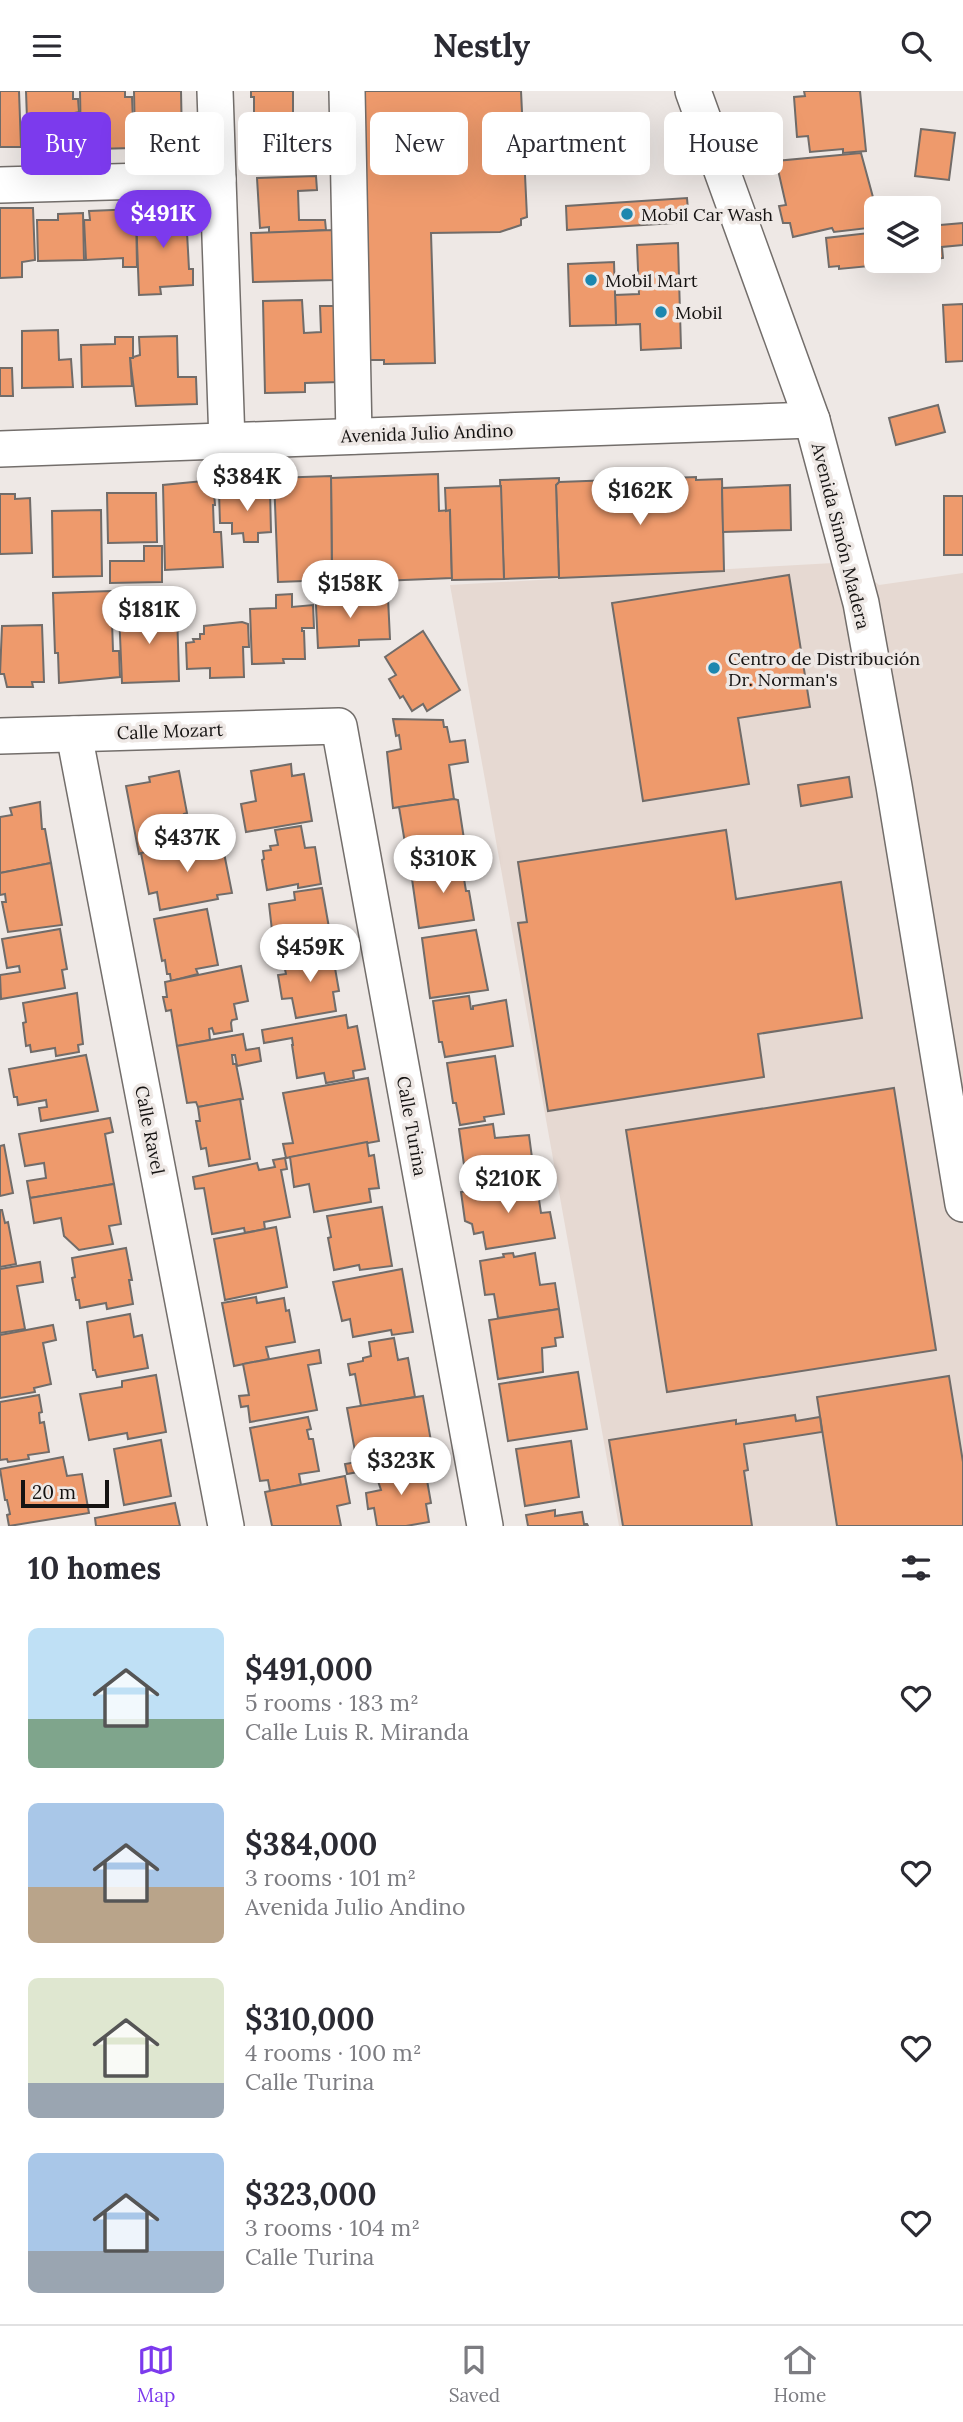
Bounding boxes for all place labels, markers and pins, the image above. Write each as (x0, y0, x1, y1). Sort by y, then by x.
pin: $491K (114, 191, 212, 250)
place label: Mobil Car Wash (641, 203, 773, 226)
marker: Mobil Car Wash (619, 206, 635, 222)
place label: Mobil Mart (605, 269, 698, 292)
marker: Mobil Mart (583, 272, 599, 288)
place label: Mobil (675, 301, 722, 324)
marker: Mobil (653, 304, 669, 320)
pin: $384K (198, 453, 296, 513)
pin: $162K (591, 467, 689, 527)
pin: $158K (301, 561, 399, 620)
pin: $181K (100, 587, 198, 646)
place label: Centro de Distribución Dr. Norman's (728, 647, 920, 691)
marker: Centro de Distribución Dr. Norman's (706, 660, 722, 676)
pin: $437K (138, 815, 236, 874)
pin: $310K (394, 835, 492, 895)
pin: $459K (261, 925, 359, 984)
pin: $210K (459, 1155, 557, 1215)
pin: $323K (352, 1437, 450, 1497)

